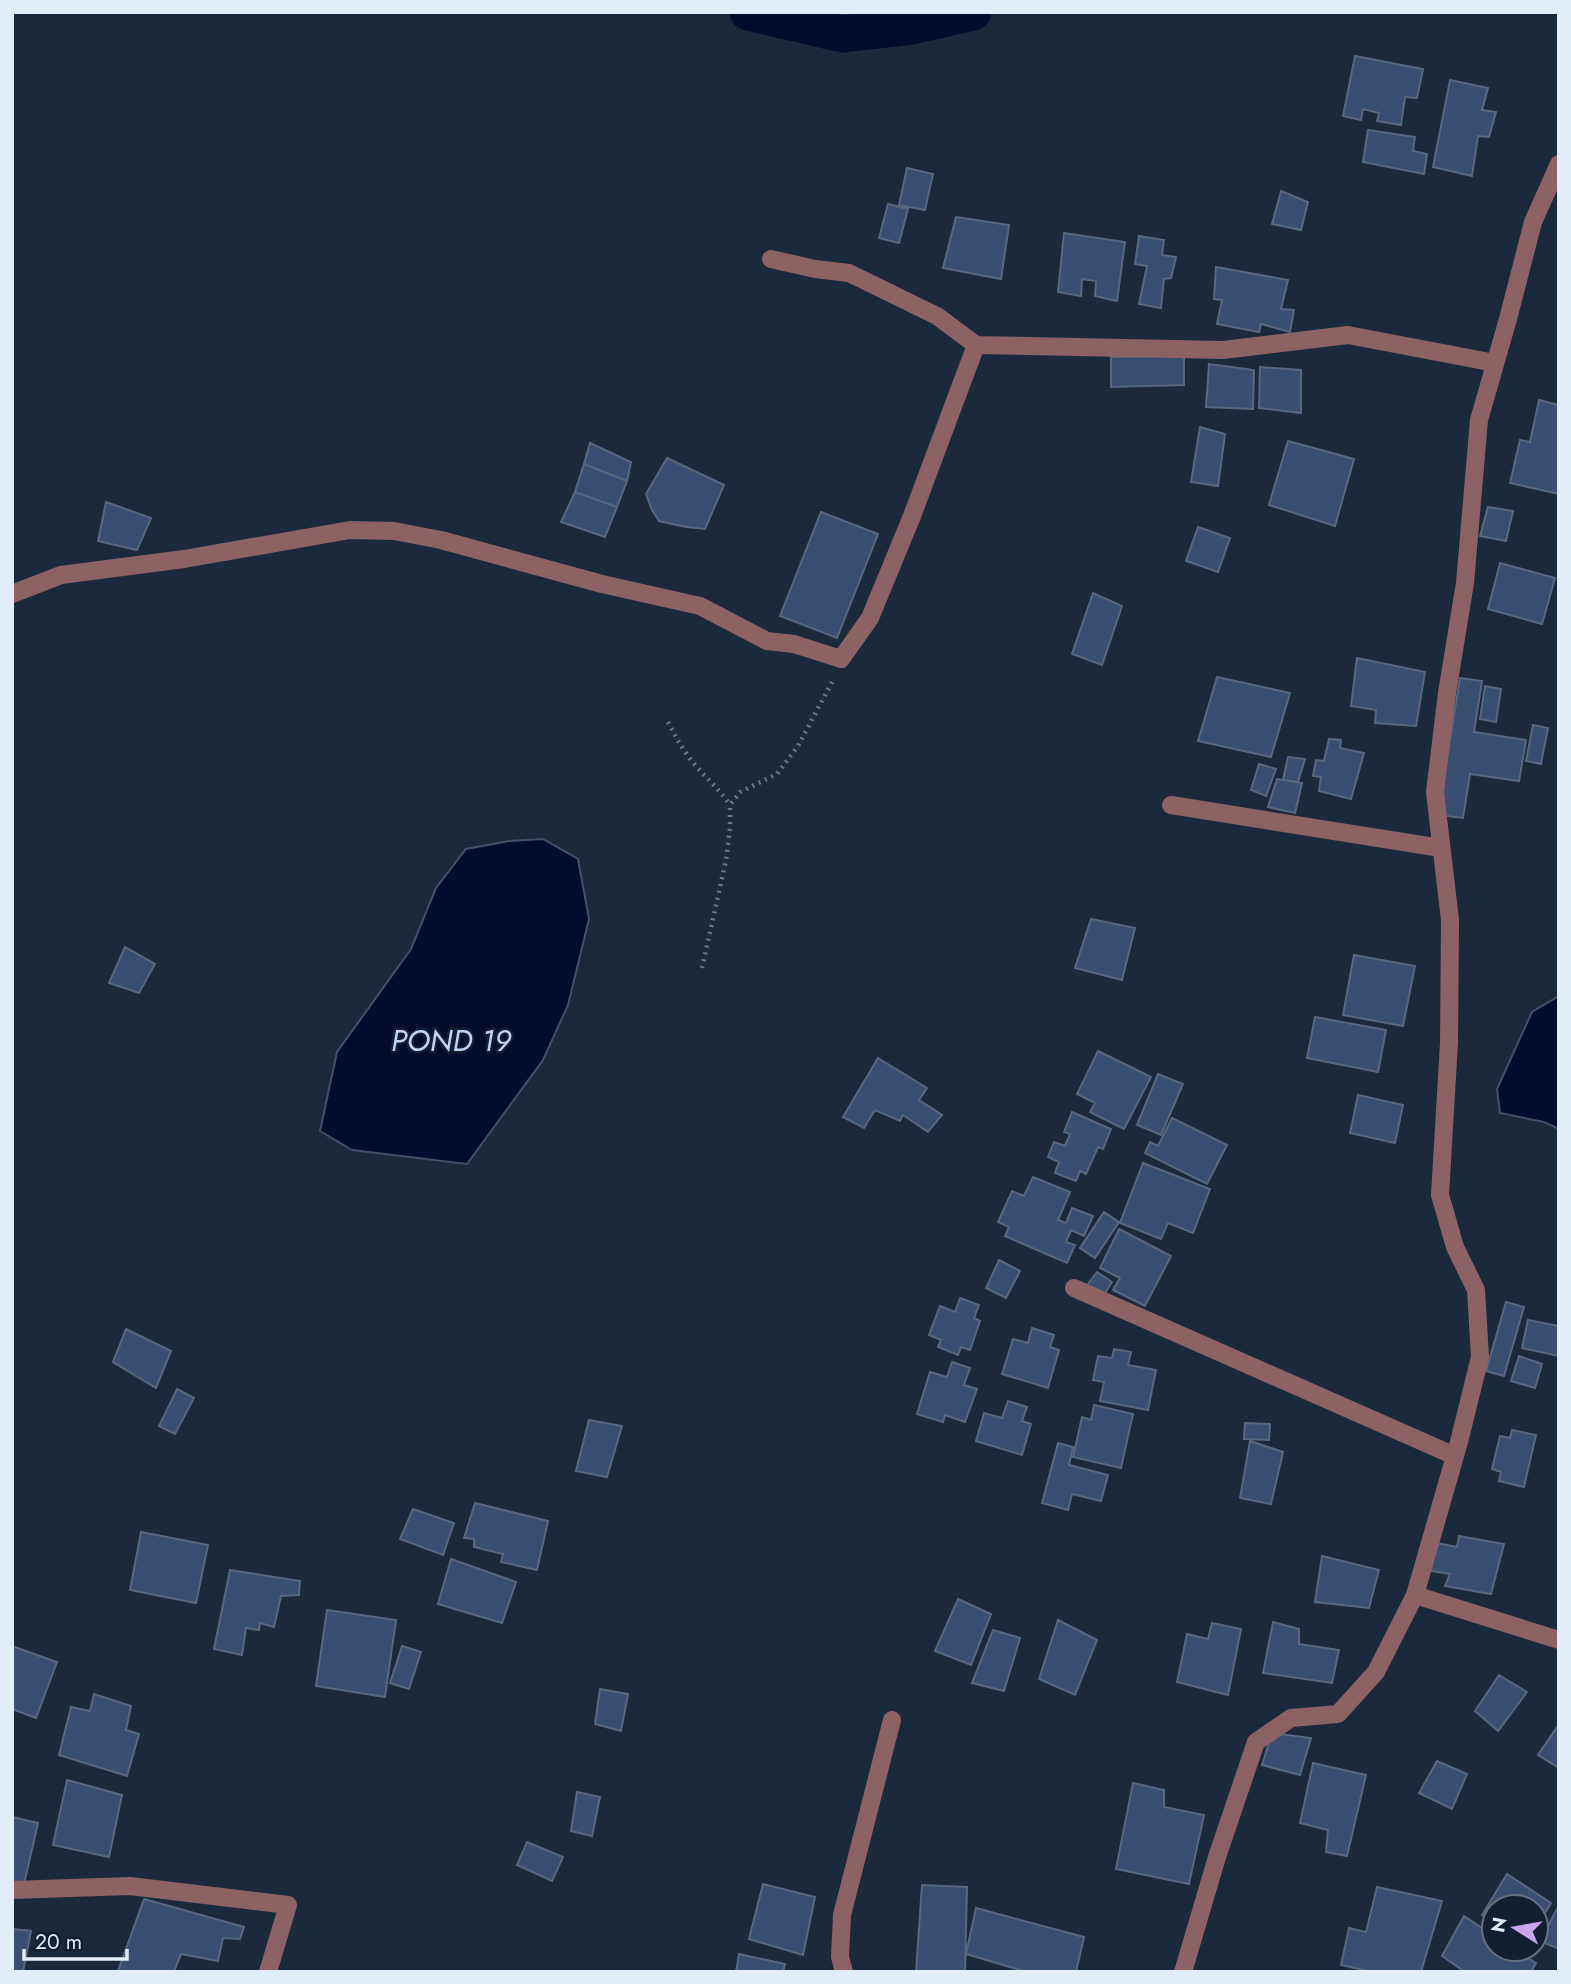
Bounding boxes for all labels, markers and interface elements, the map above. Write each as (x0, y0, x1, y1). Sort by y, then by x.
water label: POND 19 (391, 1019, 512, 1062)
north arrow (1480, 1893, 1550, 1963)
text: N (1484, 1915, 1513, 1935)
scale bar (24, 1918, 128, 1962)
text: 20 m (35, 1927, 82, 1957)

